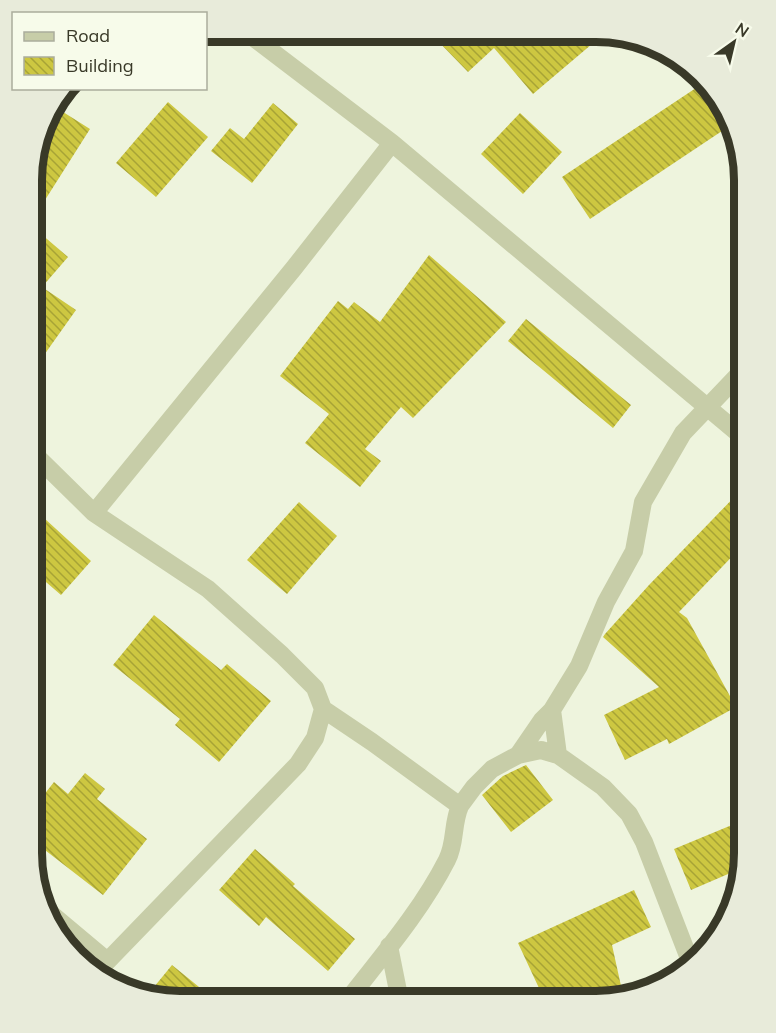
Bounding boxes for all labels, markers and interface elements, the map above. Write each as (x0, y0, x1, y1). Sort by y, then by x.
legend (12, 12, 207, 90)
north arrow (704, 12, 764, 72)
text: N (732, 18, 753, 41)
text: Road (66, 24, 110, 47)
text: Building (66, 54, 134, 77)

